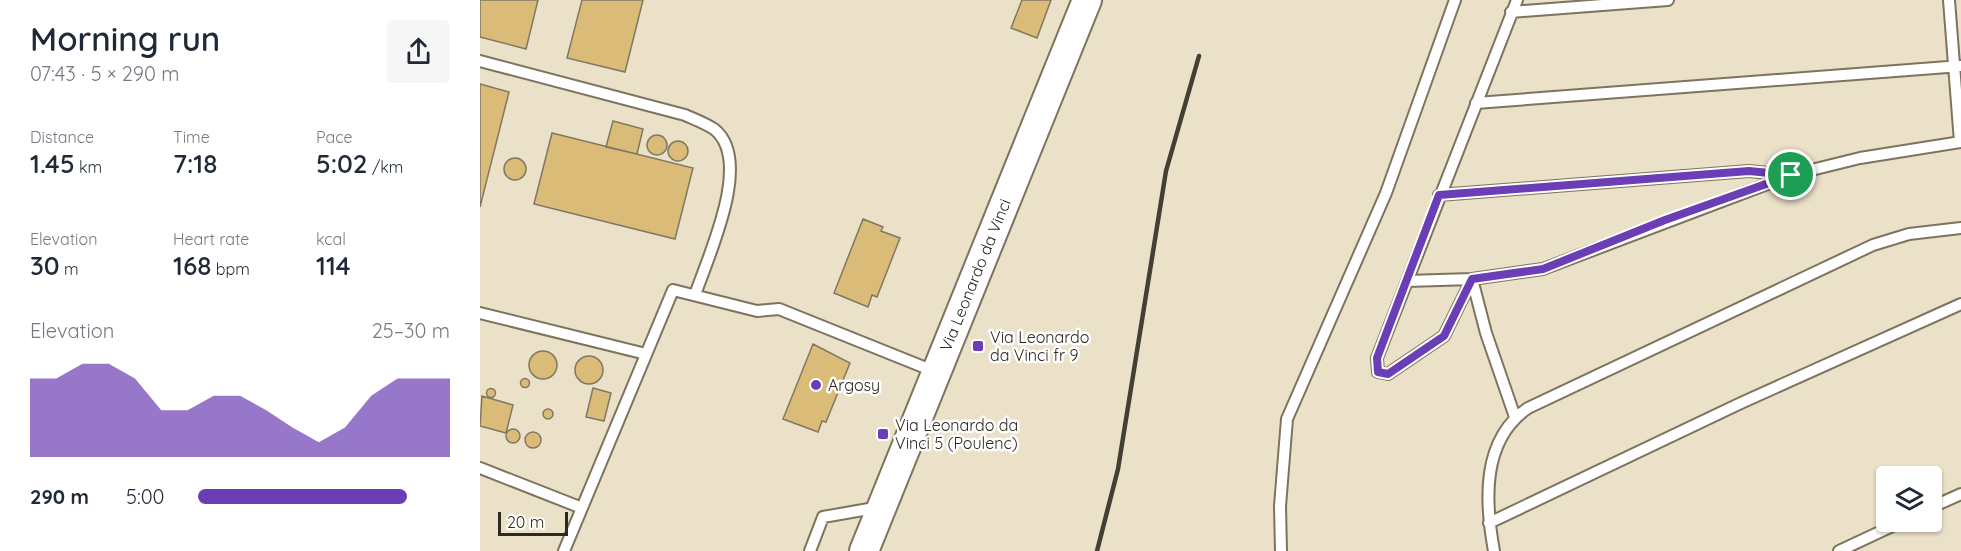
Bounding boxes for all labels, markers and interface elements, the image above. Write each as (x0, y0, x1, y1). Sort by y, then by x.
text: Morning run (30, 18, 220, 59)
button: share (387, 20, 450, 83)
text: 07:43 · 5 × 290 m (30, 61, 180, 86)
text: Distance (30, 127, 94, 147)
text: Time (173, 127, 210, 147)
text: Pace (316, 127, 352, 147)
text: 1.45 (30, 147, 75, 180)
text: 7:18 (173, 147, 217, 180)
text: 5:02 (316, 147, 368, 180)
pin (1765, 149, 1816, 200)
text: km (75, 157, 102, 177)
text: /km (368, 157, 403, 177)
icon: arrive (1774, 158, 1807, 191)
street label: Via Leonardo da Vinci (935, 196, 1015, 354)
text: Elevation (30, 229, 97, 249)
text: Heart rate (173, 229, 249, 249)
text: kcal (316, 229, 346, 249)
text: 30 (30, 249, 60, 282)
text: 168 (173, 249, 211, 282)
text: 114 (316, 249, 351, 282)
text: m (60, 259, 79, 279)
text: bpm (211, 259, 250, 279)
text: Elevation (30, 318, 114, 343)
text: 25–30 m (372, 318, 450, 343)
place label: Via Leonardo da Vinci fr 9 (990, 327, 1089, 365)
marker: Via Leonardo da Vinci fr 9 (971, 339, 985, 353)
place label: Argosy (828, 375, 880, 395)
marker: Argosy (809, 378, 823, 392)
place label: Via Leonardo da Vinci 5 (Poulenc) (895, 415, 1018, 453)
marker: Via Leonardo da Vinci 5 (Poulenc) (876, 427, 890, 441)
map controls (1876, 466, 1942, 532)
button: layers (1876, 466, 1942, 532)
text: 290 m (30, 484, 89, 509)
text: 5:00 (126, 484, 164, 509)
scale bar (498, 509, 568, 536)
text: 20 m (507, 512, 544, 532)

